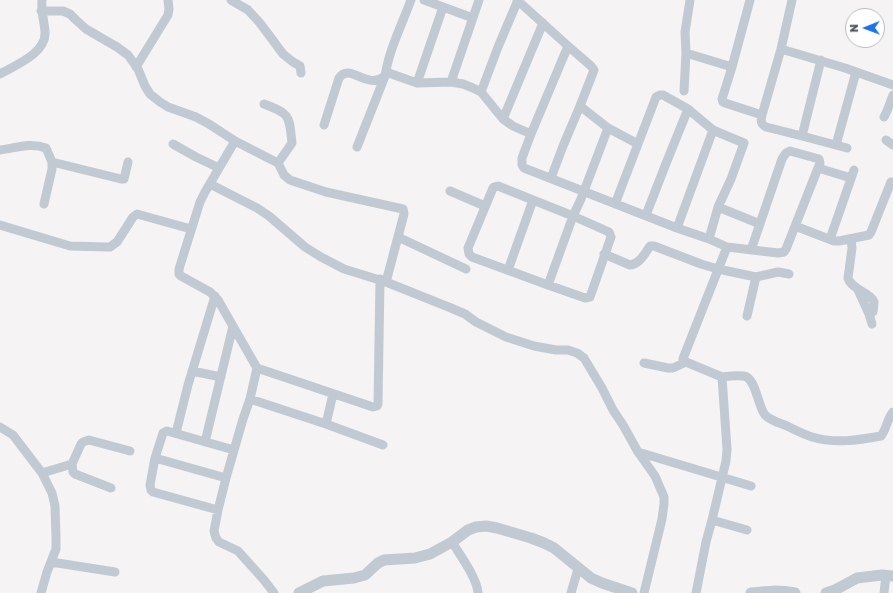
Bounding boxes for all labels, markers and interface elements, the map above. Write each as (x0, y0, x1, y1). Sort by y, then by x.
north arrow (845, 8, 885, 48)
text: N (847, 24, 860, 33)

